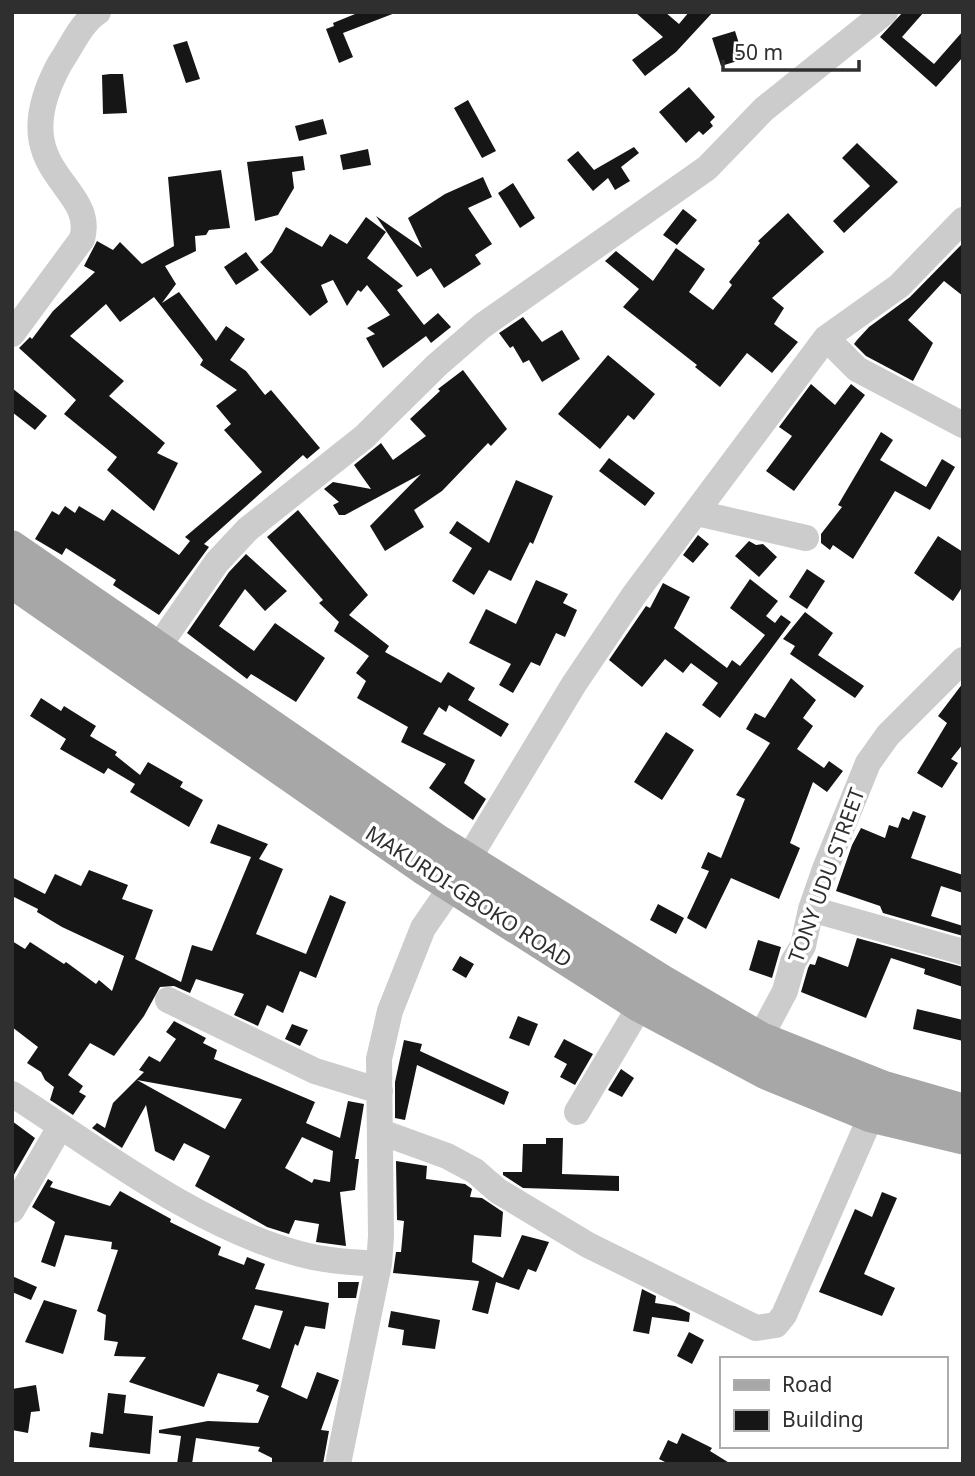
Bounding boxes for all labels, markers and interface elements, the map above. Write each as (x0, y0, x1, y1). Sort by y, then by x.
scale bar (723, 28, 860, 72)
text: 50 m (734, 38, 783, 66)
street label: TONY UDU STREET (781, 784, 871, 966)
street label: MAKURDI-GBOKO ROAD (360, 819, 578, 973)
legend (720, 1357, 947, 1448)
text: Road (782, 1370, 832, 1398)
text: Building (782, 1405, 864, 1433)

